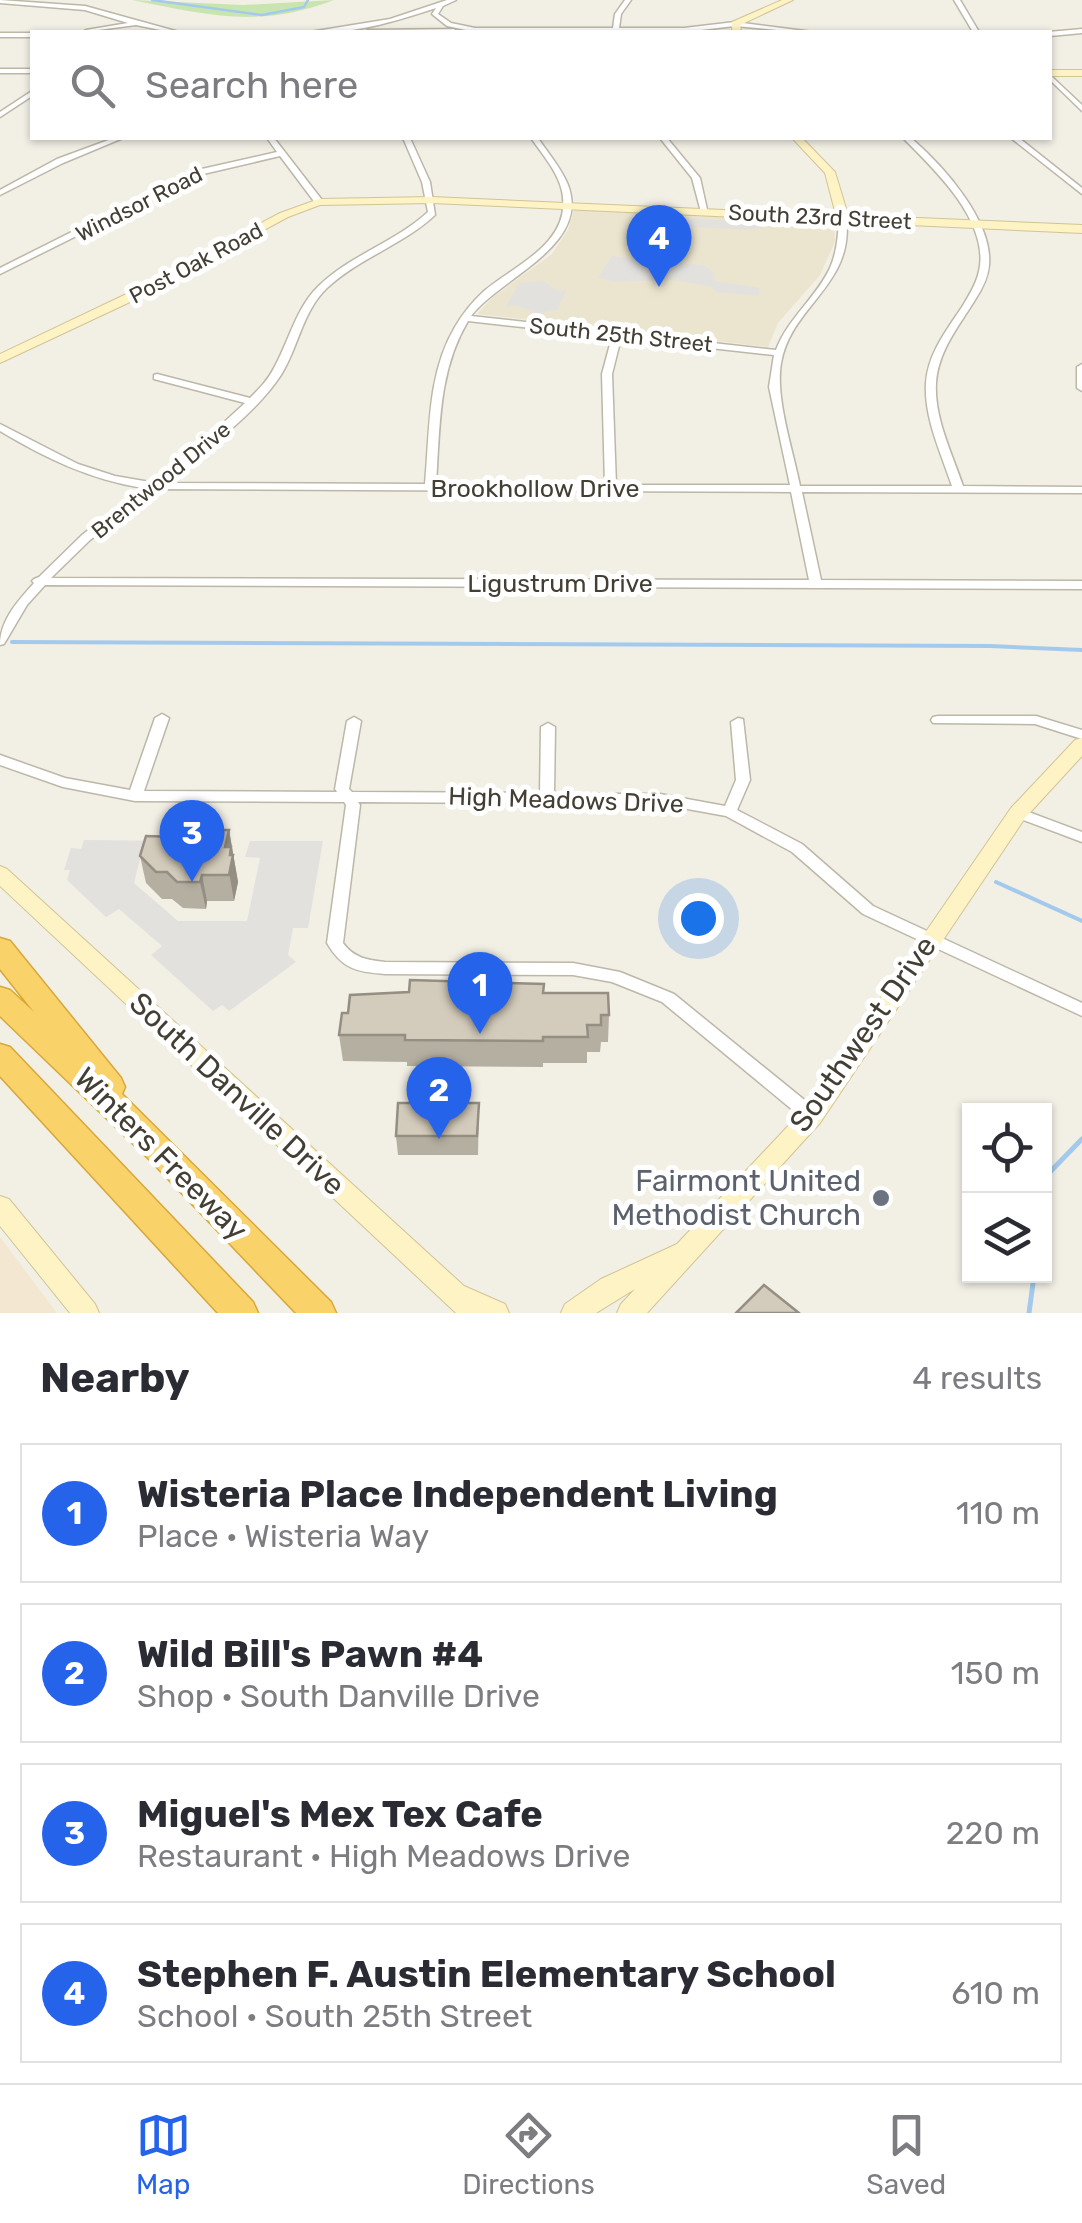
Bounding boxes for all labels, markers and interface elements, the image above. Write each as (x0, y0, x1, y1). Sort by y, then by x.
search box (30, 30, 1052, 140)
icon: search (65, 58, 120, 113)
text: Search here (145, 62, 358, 108)
street label: Windsor Road (71, 161, 207, 247)
street label: South 23rd Street (728, 199, 913, 235)
pin: 4 (626, 204, 692, 287)
street label: Post Oak Road (125, 216, 267, 310)
street label: South 25th Street (528, 312, 714, 358)
street label: Brentwood Drive (86, 416, 236, 544)
street label: Brookhollow Drive (430, 474, 640, 503)
street label: Ligustrum Drive (467, 569, 653, 598)
street label: High Meadows Drive (448, 781, 684, 819)
pin: 3 (160, 800, 224, 882)
your location (673, 893, 724, 944)
street label: Southwest Drive (782, 929, 944, 1139)
pin: 1 (448, 952, 512, 1034)
street label: South Danville Drive (122, 985, 352, 1203)
pin: 2 (406, 1056, 472, 1139)
street label: Winters Freeway (67, 1060, 255, 1248)
map controls (962, 1103, 1052, 1283)
button: locate (962, 1103, 1052, 1193)
place label: Fairmont United Methodist Church (612, 1163, 861, 1233)
marker: Fairmont United Methodist Church (870, 1187, 892, 1209)
button: layers (962, 1193, 1052, 1283)
text: Nearby (40, 1353, 190, 1403)
text: 4 results (912, 1359, 1042, 1397)
text: Wisteria Place Independent Living (137, 1471, 778, 1517)
text: 1 (67, 1494, 82, 1532)
text: 110 m (956, 1494, 1040, 1532)
text: Place · Wisteria Way (137, 1517, 429, 1555)
text: Wild Bill's Pawn #4 (137, 1631, 483, 1677)
text: 2 (64, 1654, 85, 1692)
text: 150 m (951, 1654, 1040, 1692)
text: Shop · South Danville Drive (137, 1677, 540, 1715)
text: Miguel's Mex Tex Cafe (137, 1791, 543, 1837)
text: 3 (64, 1814, 85, 1852)
text: 220 m (946, 1814, 1040, 1852)
text: Restaurant · High Meadows Drive (137, 1837, 630, 1875)
text: Stephen F. Austin Elementary School (137, 1951, 836, 1997)
text: 4 (64, 1974, 85, 2012)
text: 610 m (951, 1974, 1040, 2012)
text: School · South 25th Street (137, 1997, 532, 2035)
tab: Map (136, 2108, 191, 2201)
tab: Directions (462, 2108, 595, 2201)
tab: Saved (866, 2108, 946, 2201)

